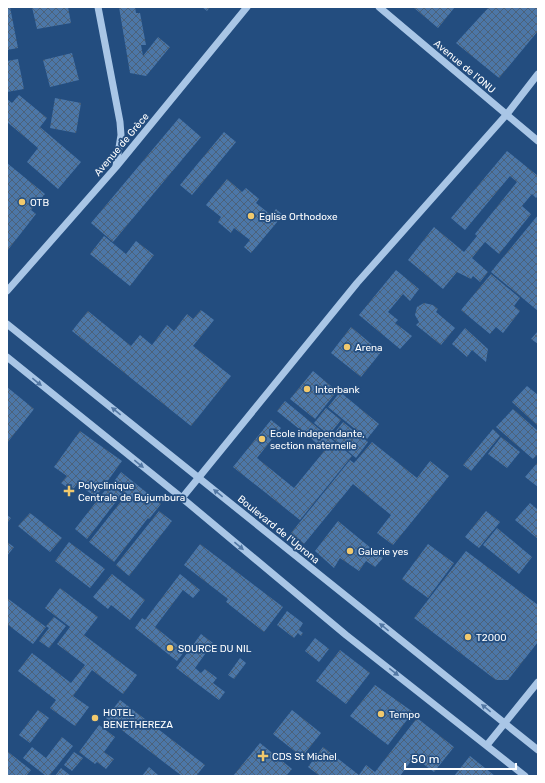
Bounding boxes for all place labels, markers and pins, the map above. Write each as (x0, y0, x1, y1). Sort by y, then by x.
marker: OTB (17, 197, 27, 207)
place label: OTB (30, 197, 49, 209)
marker: Eglise Orthodoxe (246, 211, 256, 221)
place label: Eglise Orthodoxe (259, 211, 338, 223)
marker: Arena (342, 342, 352, 352)
place label: Arena (355, 342, 383, 354)
marker: Interbank (302, 384, 312, 394)
place label: Interbank (315, 384, 361, 396)
place label: Ecole independante, section maternelle (270, 428, 365, 452)
marker: Ecole independante, section maternelle (257, 434, 267, 444)
place label: Polyclinique Centrale de Bujumbura (78, 480, 185, 504)
marker: Polyclinique Centrale de Bujumbura (63, 485, 75, 497)
marker: Galerie yes (345, 546, 355, 556)
place label: Galerie yes (358, 546, 408, 558)
marker: T2000 (463, 632, 473, 642)
place label: T2000 (476, 632, 507, 644)
marker: SOURCE DU NIL (165, 643, 175, 653)
place label: SOURCE DU NIL (178, 643, 252, 655)
place label: HOTEL BENETHEREZA (103, 707, 173, 731)
marker: Tempo (376, 709, 386, 719)
place label: Tempo (389, 709, 420, 721)
marker: HOTEL BENETHEREZA (90, 713, 100, 723)
marker: CDS St Michel (257, 750, 269, 762)
place label: CDS St Michel (272, 751, 337, 763)

